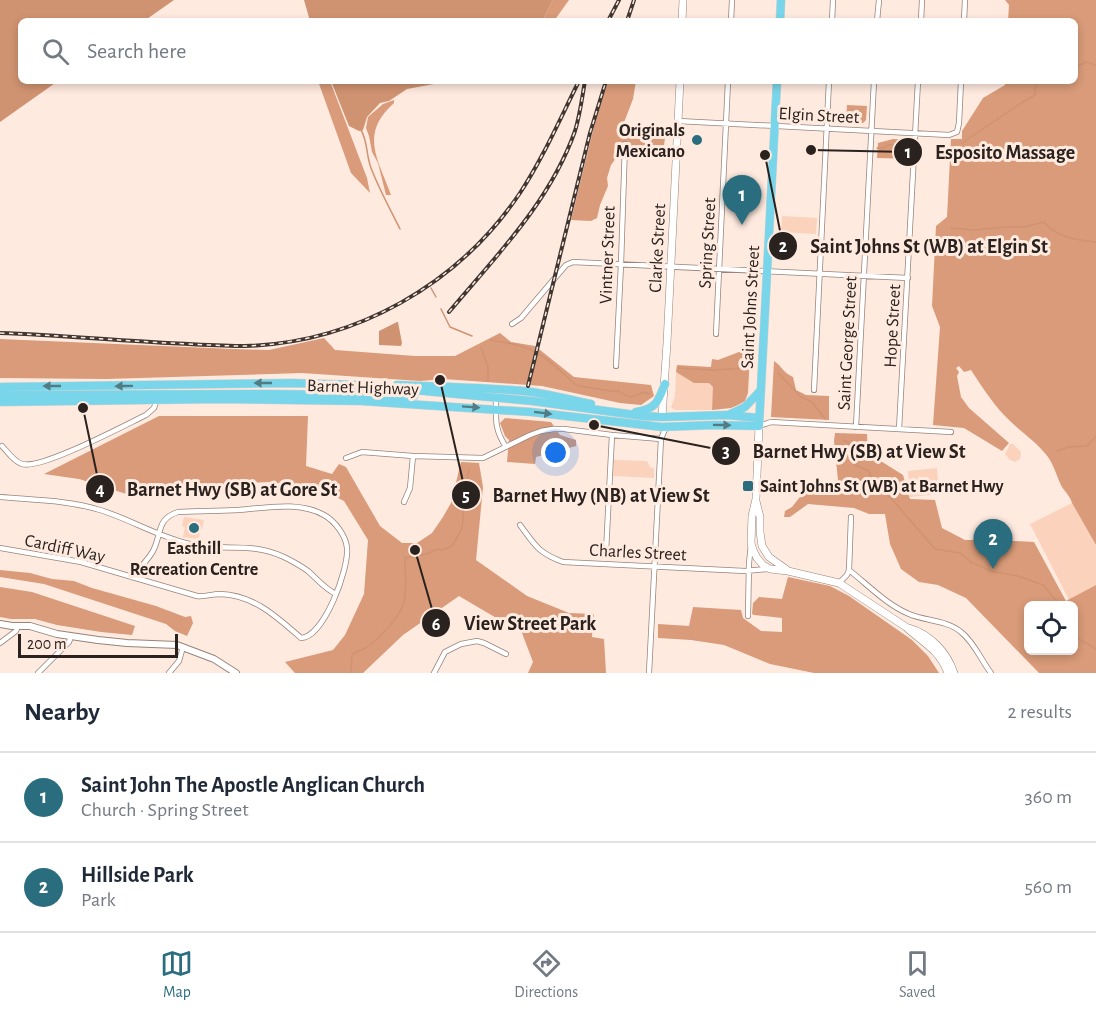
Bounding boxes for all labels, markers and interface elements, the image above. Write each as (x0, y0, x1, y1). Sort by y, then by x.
search box (18, 18, 1078, 84)
icon: search (39, 35, 72, 68)
text: Search here (87, 40, 186, 62)
street label: Elgin Street (778, 105, 860, 127)
place label: Originals Mexicano (616, 122, 685, 161)
marker: Originals Mexicano (690, 133, 704, 147)
callout: Esposito Massage (893, 133, 1087, 171)
text: Esposito Massage (935, 143, 1075, 163)
text: 1 (905, 144, 911, 162)
pin: 1 (722, 176, 762, 225)
street label: Spring Street (697, 197, 719, 289)
street label: Clarke Street (647, 203, 669, 293)
street label: Vintner Street (597, 205, 619, 304)
callout: Saint Johns St (WB) at Elgin St (768, 227, 1059, 265)
text: Saint Johns St (WB) at Elgin St (810, 237, 1048, 257)
text: 2 (779, 238, 788, 256)
street label: Saint Johns Street (739, 245, 763, 369)
street label: Saint George Street (835, 275, 861, 411)
street label: Hope Street (882, 284, 904, 368)
street label: Barnet Highway (307, 377, 420, 399)
one-way arrow (254, 378, 273, 388)
one-way arrow (42, 381, 61, 391)
one-way arrow (115, 381, 134, 390)
one-way arrow (462, 402, 481, 412)
one-way arrow (534, 408, 553, 418)
one-way arrow (712, 420, 731, 430)
callout: Barnet Hwy (SB) at View St (711, 432, 978, 470)
your location (541, 438, 570, 467)
text: Barnet Hwy (SB) at View St (752, 442, 966, 462)
text: 3 (722, 443, 730, 461)
callout: Barnet Hwy (SB) at Gore St (85, 470, 350, 508)
callout: Barnet Hwy (NB) at View St (451, 476, 722, 514)
place label: Saint Johns St (WB) at Barnet Hwy (760, 478, 1004, 496)
marker: Saint Johns St (WB) at Barnet Hwy (741, 479, 755, 493)
text: Barnet Hwy (SB) at Gore St (127, 480, 338, 500)
text: 4 (95, 481, 105, 499)
text: Barnet Hwy (NB) at View St (492, 486, 710, 506)
text: 5 (462, 487, 470, 505)
pin: 2 (974, 520, 1012, 569)
marker: Easthill Recreation Centre (187, 521, 201, 535)
street label: Cardiff Way (23, 532, 107, 566)
place label: Easthill Recreation Centre (130, 540, 258, 579)
street label: Charles Street (589, 541, 687, 565)
map controls (1024, 601, 1078, 655)
button: locate (1024, 601, 1078, 655)
callout: View Street Park (421, 604, 608, 642)
text: View Street Park (464, 614, 596, 634)
text: 6 (432, 616, 441, 634)
scale bar (18, 631, 178, 658)
text: 200 m (27, 636, 67, 652)
text: Nearby (24, 699, 100, 725)
text: 2 results (1008, 702, 1072, 722)
text: Saint John The Apostle Anglican Church (81, 774, 425, 796)
text: 1 (40, 787, 47, 807)
text: 360 m (1025, 787, 1072, 807)
text: Church · Spring Street (81, 800, 249, 820)
text: Hillside Park (81, 864, 194, 886)
text: 2 (39, 877, 48, 897)
text: 560 m (1024, 877, 1072, 897)
text: Park (81, 890, 116, 910)
tab: Map (160, 947, 193, 1002)
tab: Directions (514, 947, 578, 1002)
tab: Saved (899, 947, 936, 1002)

